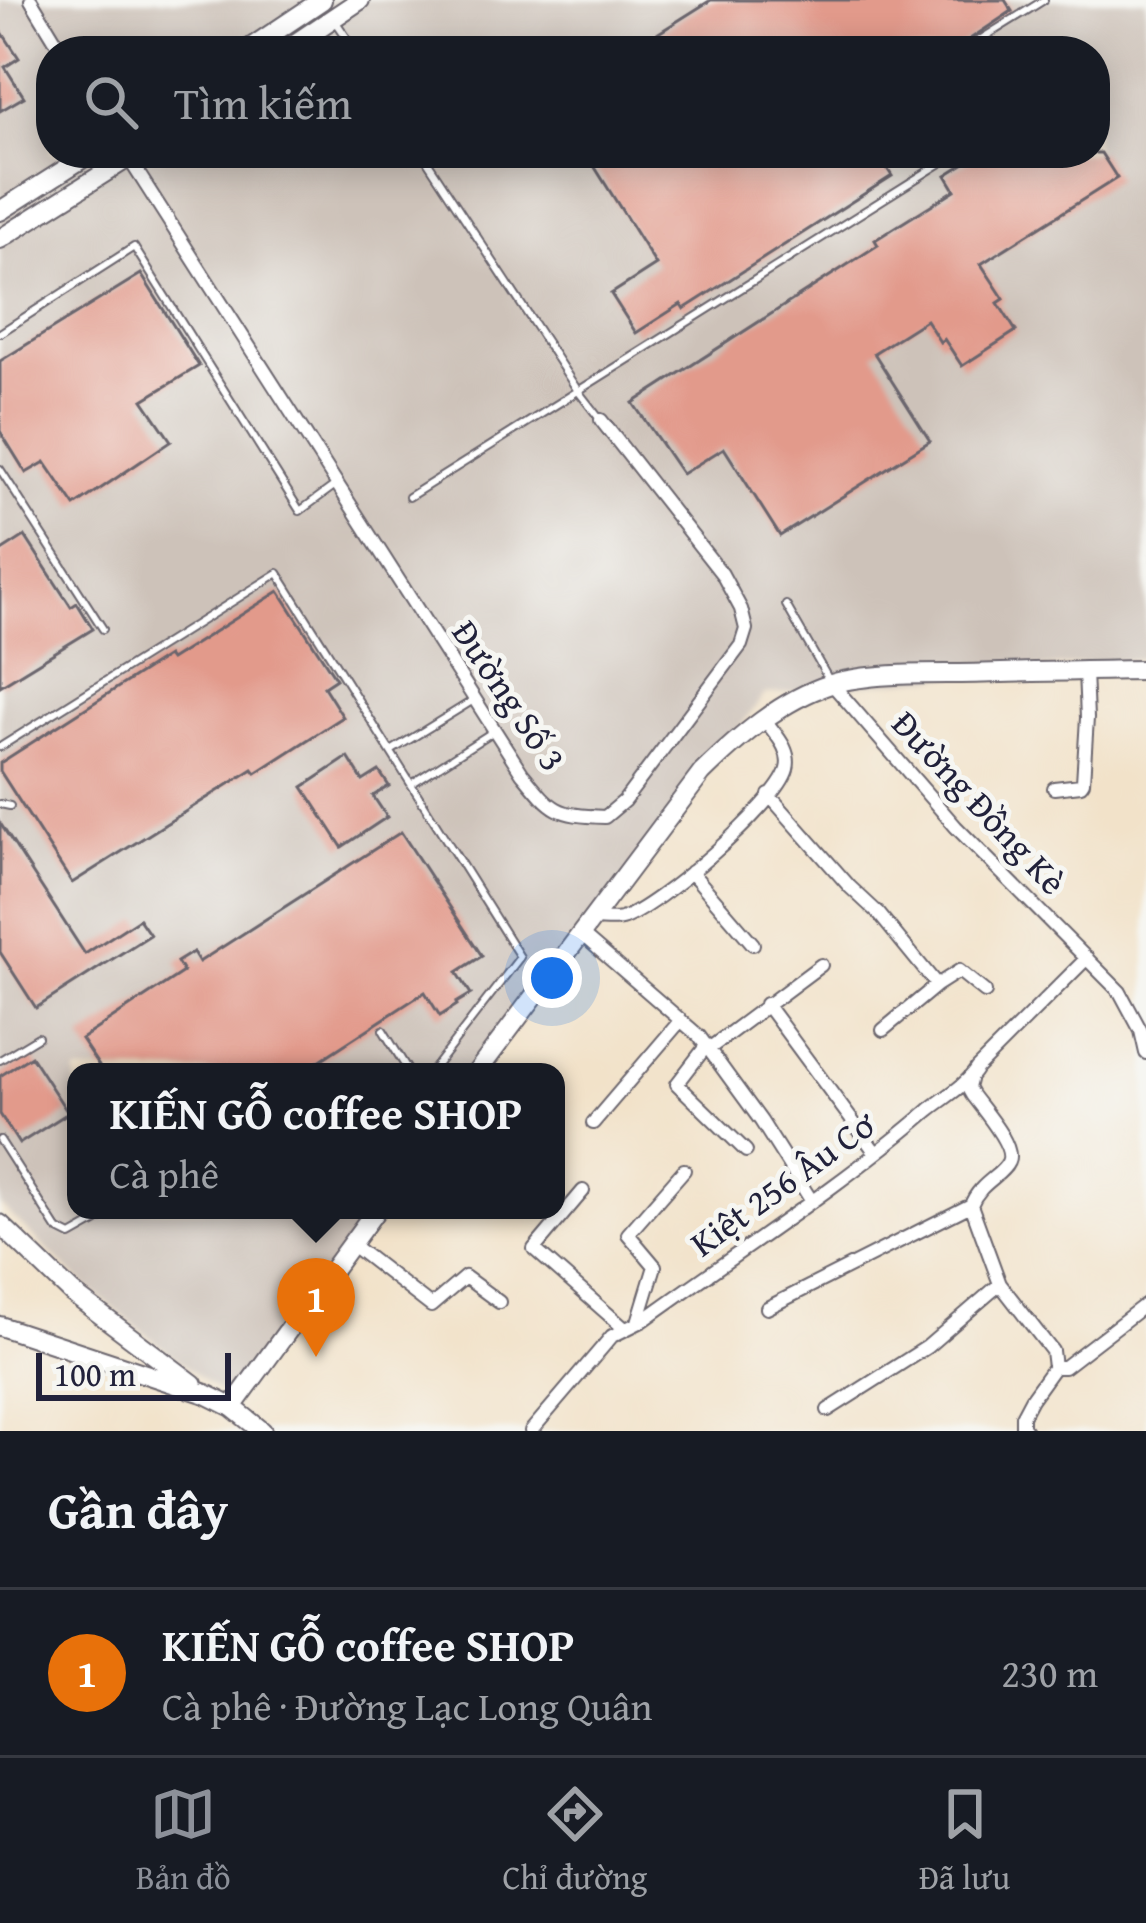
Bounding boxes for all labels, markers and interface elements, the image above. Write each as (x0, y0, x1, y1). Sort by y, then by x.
search box (36, 36, 1110, 168)
icon: search (78, 69, 144, 135)
text: Tìm kiếm (174, 70, 352, 135)
street label: Đường Số 3 (440, 609, 580, 781)
street label: Đường Đồng Kè (880, 698, 1080, 906)
your location (522, 948, 582, 1008)
popup (67, 1063, 565, 1219)
text: KIẾN GỖ coffee SHOP (110, 1080, 522, 1145)
street label: Kiệt 256 Âu Cơ (678, 1097, 886, 1268)
text: Cà phê (110, 1145, 219, 1202)
pin: 1 (277, 1258, 355, 1357)
scale bar (36, 1347, 231, 1400)
text: 100 m (54, 1350, 136, 1398)
text: Gần đây (48, 1472, 228, 1547)
text: KIẾN GỖ coffee SHOP (162, 1612, 575, 1677)
text: 1 (77, 1644, 97, 1701)
text: 230 m (1001, 1644, 1098, 1701)
text: Cà phê · Đường Lạc Long Quân (162, 1677, 652, 1734)
tab: Bản đồ (136, 1781, 231, 1901)
tab: Chỉ đường (502, 1781, 647, 1901)
tab: Đã lưu (919, 1781, 1010, 1901)

